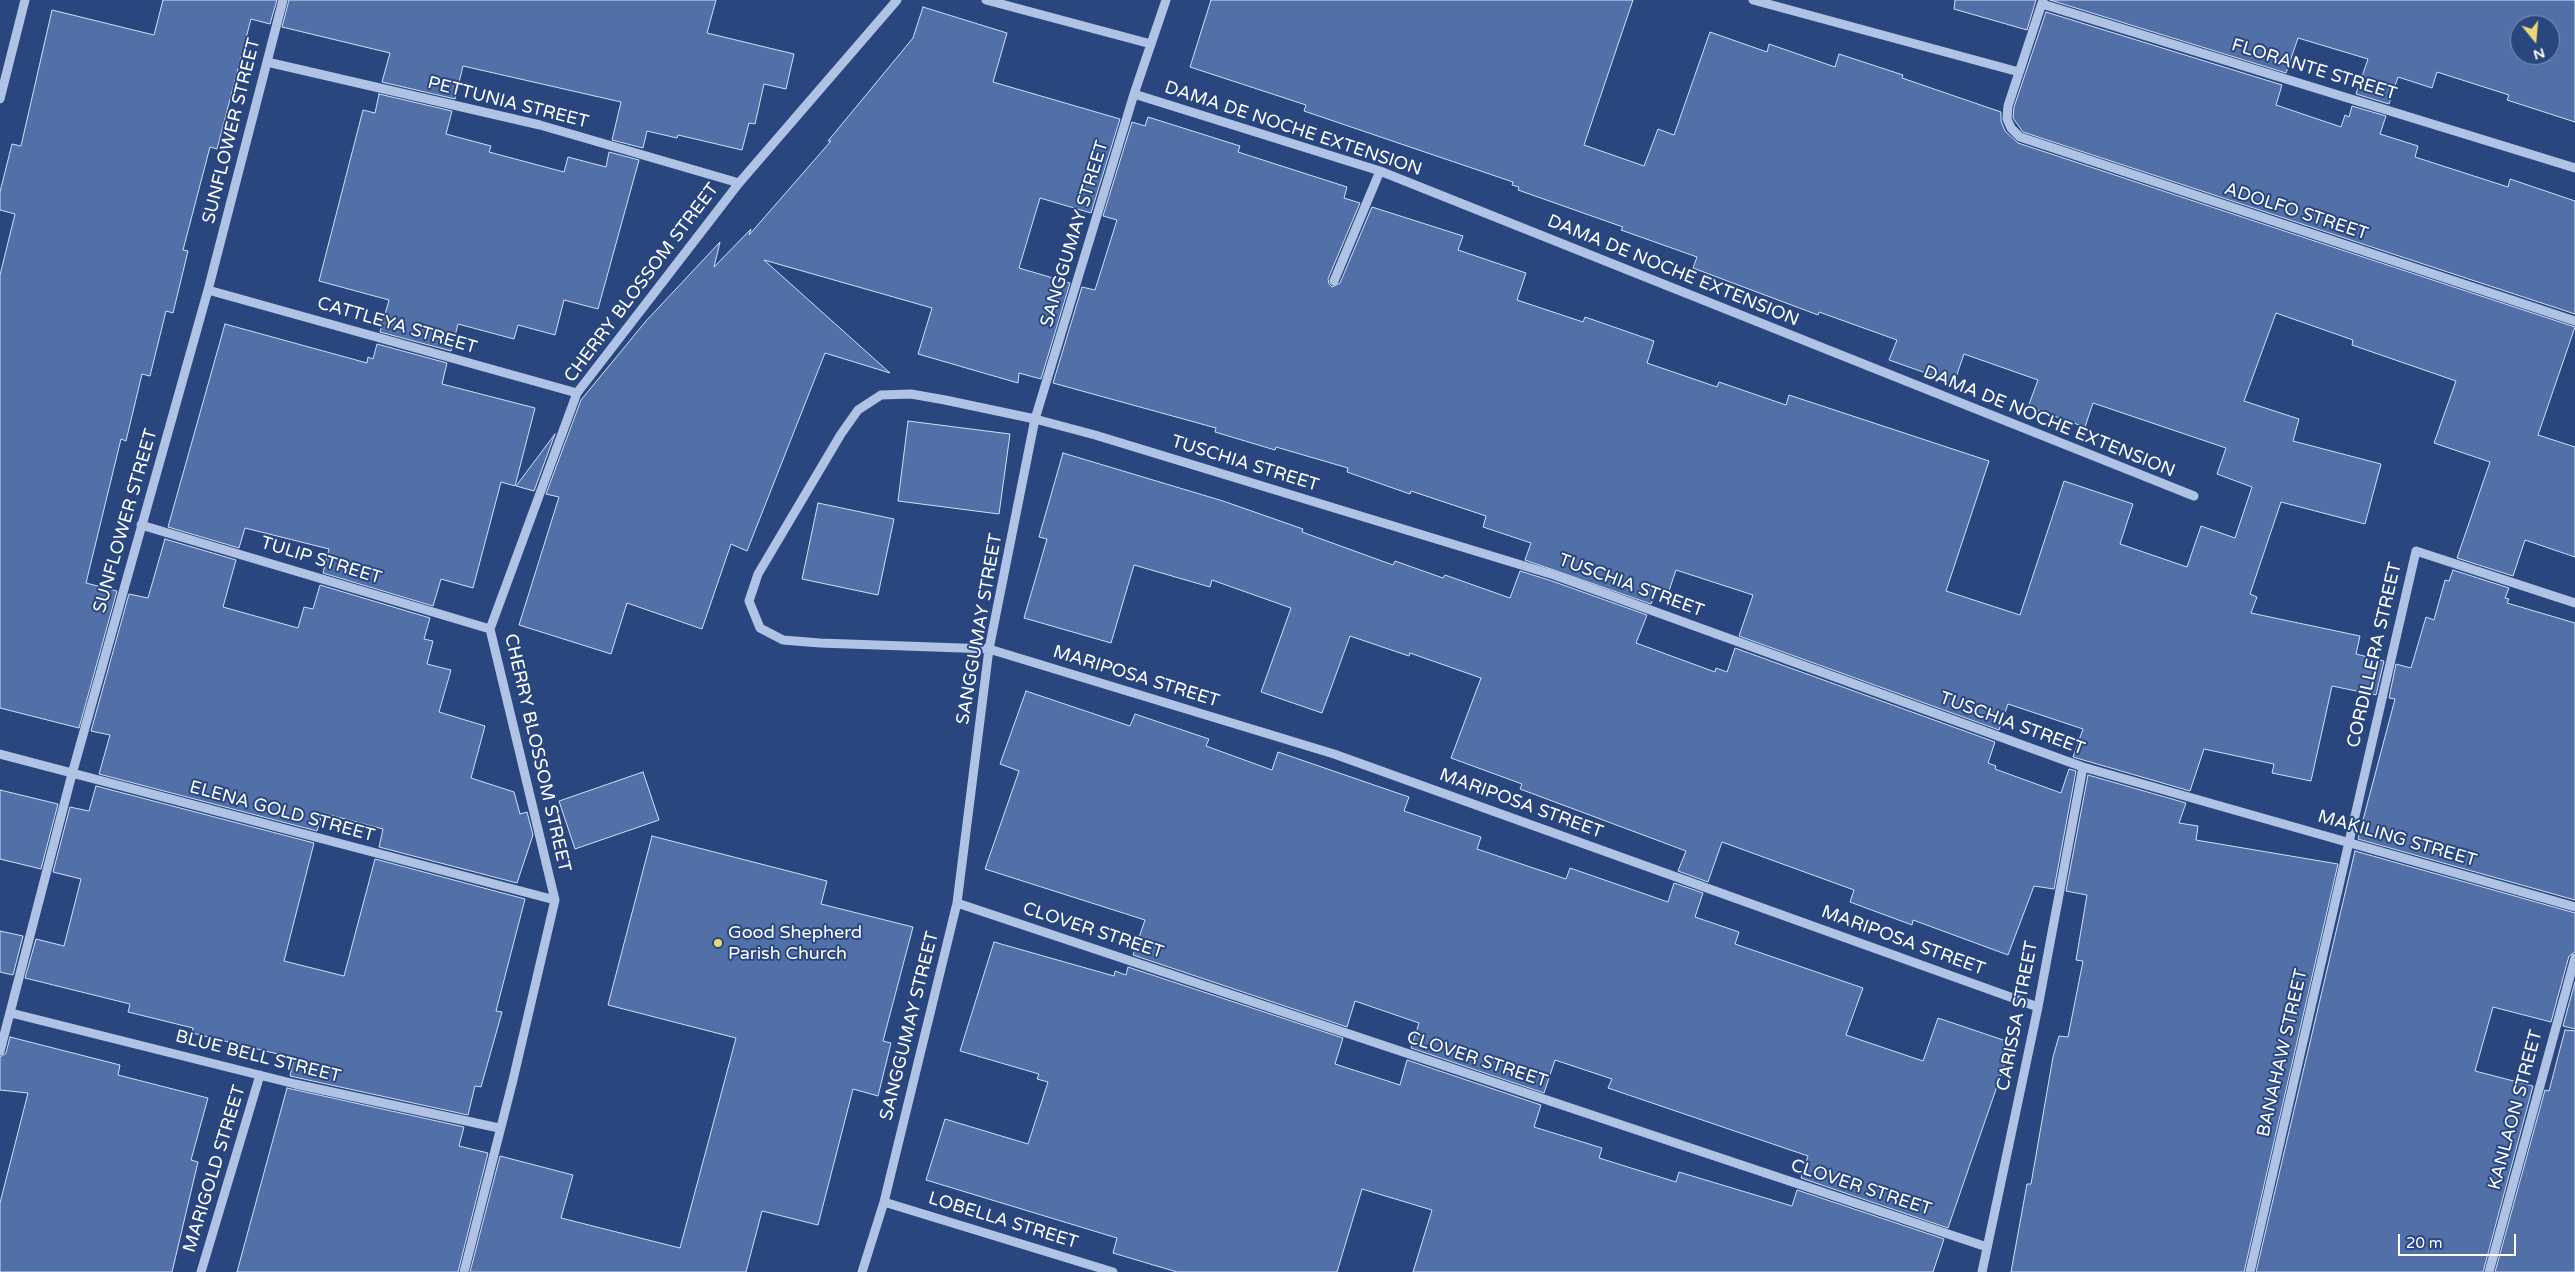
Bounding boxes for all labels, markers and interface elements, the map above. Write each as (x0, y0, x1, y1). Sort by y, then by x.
north arrow (2510, 15, 2560, 65)
street label: FLORANTE STREET (2229, 35, 2399, 105)
street label: SUNFLOWER STREET (198, 36, 266, 226)
text: N (2531, 44, 2547, 64)
street label: PETTUNIA STREET (425, 73, 591, 133)
street label: DAMA DE NOCHE EXTENSION (1162, 77, 1424, 181)
street label: SANGGUMAY STREET (1036, 138, 1114, 330)
street label: CHERRY BLOSSOM STREET (560, 179, 724, 387)
street label: ADOLFO STREET (2221, 179, 2371, 245)
street label: DAMA DE NOCHE EXTENSION (1544, 211, 1802, 331)
street label: CATTLEYA STREET (315, 293, 479, 359)
street label: DAMA DE NOCHE EXTENSION (1920, 362, 2178, 482)
street label: SUNFLOWER STREET (89, 427, 163, 615)
street label: TUSCHIA STREET (1169, 431, 1321, 497)
street label: TULIP STREET (258, 532, 384, 590)
street label: SANGGUMAY STREET (953, 532, 1007, 726)
street label: TUSCHIA STREET (1555, 550, 1707, 622)
street label: CORDILLERA STREET (2343, 560, 2407, 750)
street label: CHERRY BLOSSOM STREET (499, 632, 575, 874)
street label: MARIPOSA STREET (1050, 641, 1222, 713)
street label: TUSCHIA STREET (1936, 688, 2088, 760)
street label: MARIPOSA STREET (1436, 764, 1606, 844)
street label: ELENA GOLD STREET (187, 777, 377, 847)
street label: MAKILING STREET (2315, 806, 2479, 872)
street label: CLOVER STREET (1020, 898, 1166, 964)
street label: MARIPOSA STREET (1818, 901, 1988, 981)
place label: Good Shepherd Parish Church (728, 922, 862, 964)
street label: SANGGUMAY STREET (876, 929, 944, 1123)
marker: Good Shepherd Parish Church (712, 937, 724, 949)
street label: CARISSA STREET (1993, 939, 2043, 1093)
street label: BANAHAW STREET (2253, 967, 2313, 1139)
street label: BLUE BELL STREET (173, 1026, 343, 1088)
street label: CLOVER STREET (1404, 1027, 1550, 1093)
street label: KANLAON STREET (2484, 1028, 2548, 1192)
street label: MARIGOLD STREET (179, 1083, 251, 1255)
street label: CLOVER STREET (1788, 1155, 1934, 1221)
street label: LOBELLA STREET (925, 1188, 1081, 1254)
scale bar (2400, 1224, 2518, 1256)
text: 20 m (2406, 1234, 2443, 1252)

